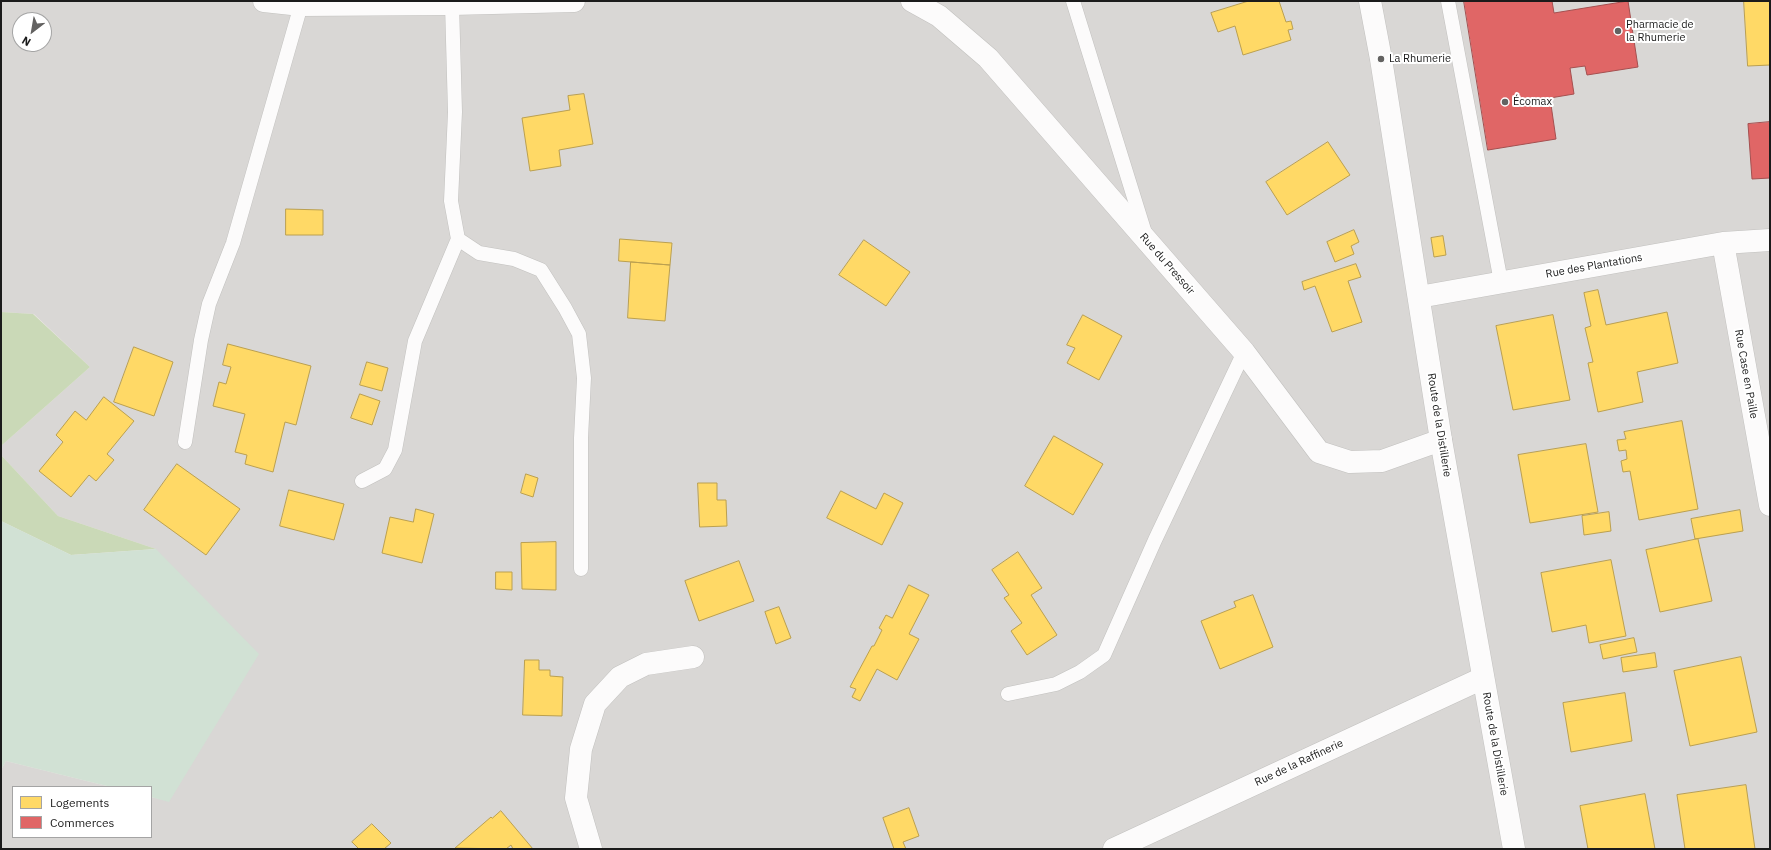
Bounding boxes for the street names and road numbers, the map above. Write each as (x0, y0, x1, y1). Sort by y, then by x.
street label: Rue du Pressoir (1137, 230, 1197, 298)
street label: Rue des Plantations (1545, 251, 1643, 281)
street label: Rue Case en Paille (1732, 328, 1760, 420)
street label: Route de la Distillerie (1424, 372, 1454, 478)
street label: Route de la Distillerie (1479, 691, 1511, 797)
street label: Rue de la Raffinerie (1253, 737, 1345, 789)

